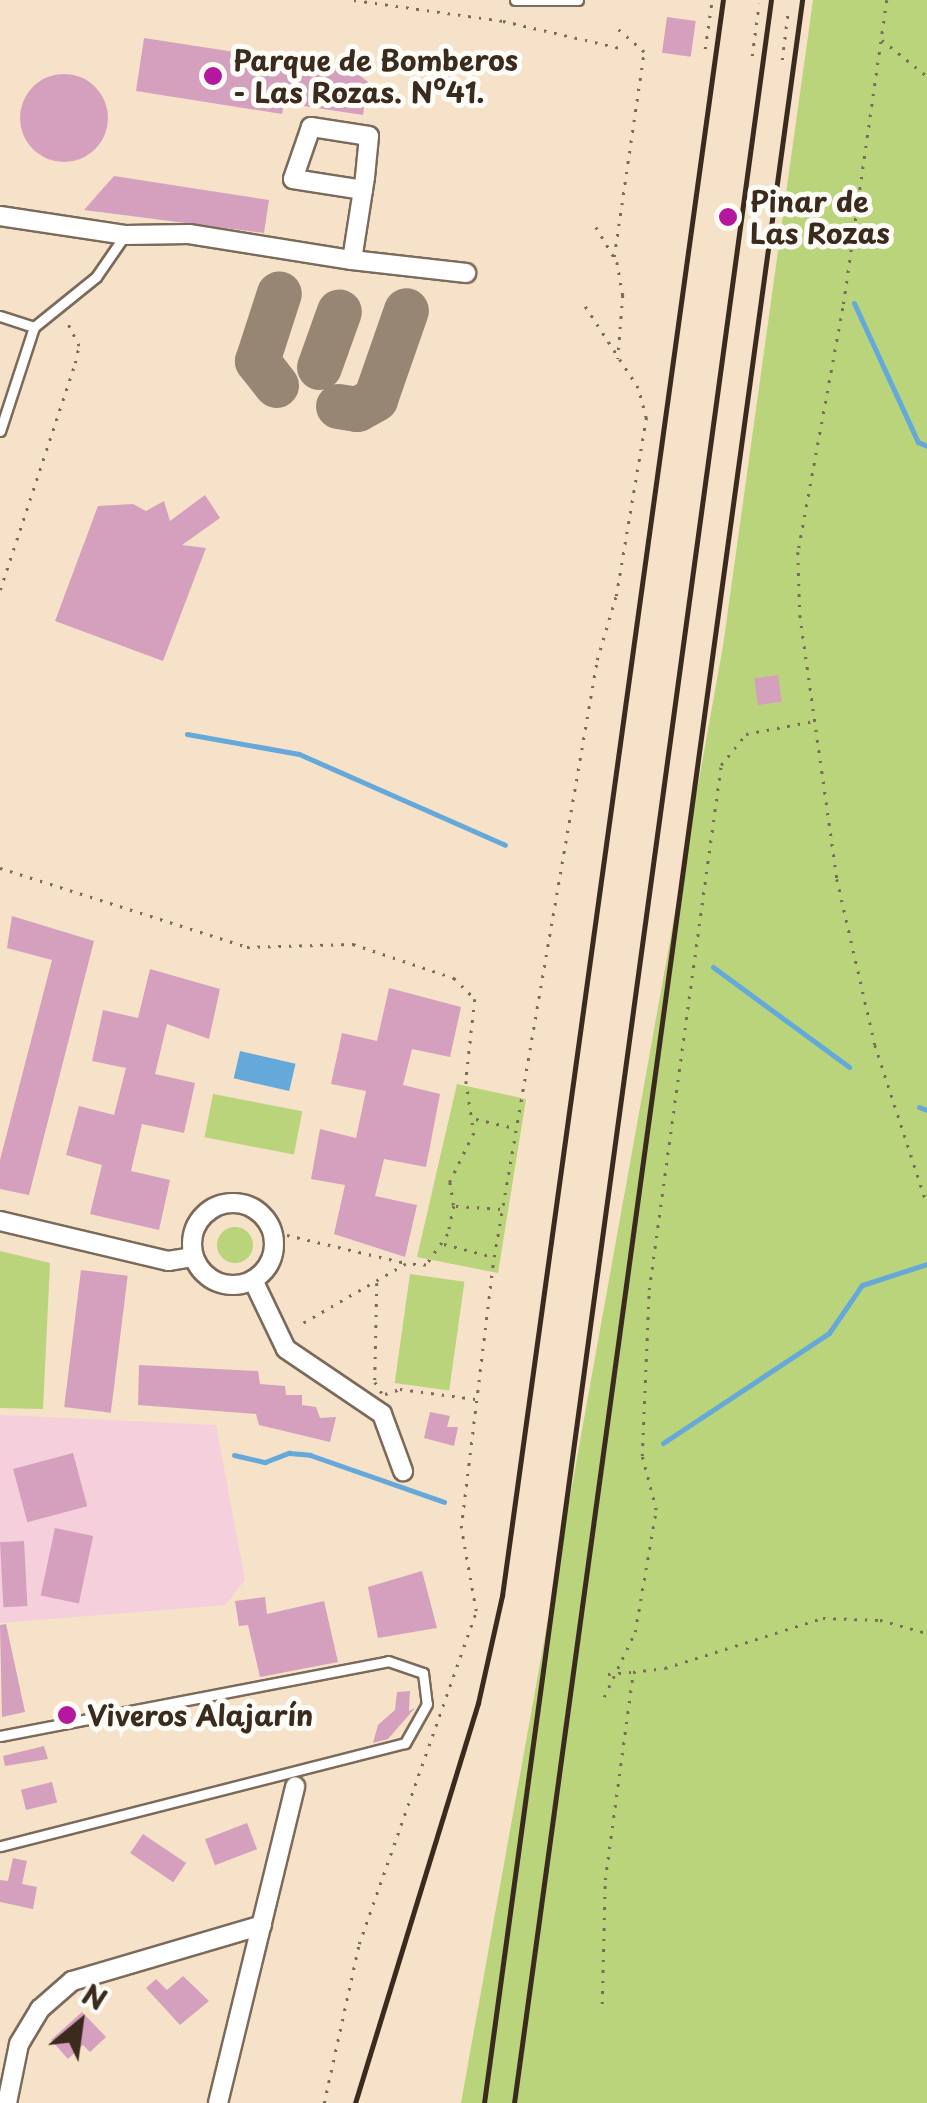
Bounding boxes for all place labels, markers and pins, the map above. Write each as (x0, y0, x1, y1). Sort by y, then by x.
place label: Parque de Bomberos - Las Rozas. Nº41. (233, 43, 521, 109)
marker: Parque de Bomberos - Las Rozas. Nº41. (202, 65, 224, 87)
place label: Pinar de Las Rozas (750, 184, 890, 250)
marker: Pinar de Las Rozas (715, 204, 741, 230)
place label: Viveros Alajarín (87, 1698, 314, 1732)
marker: Viveros Alajarín (56, 1704, 78, 1726)

